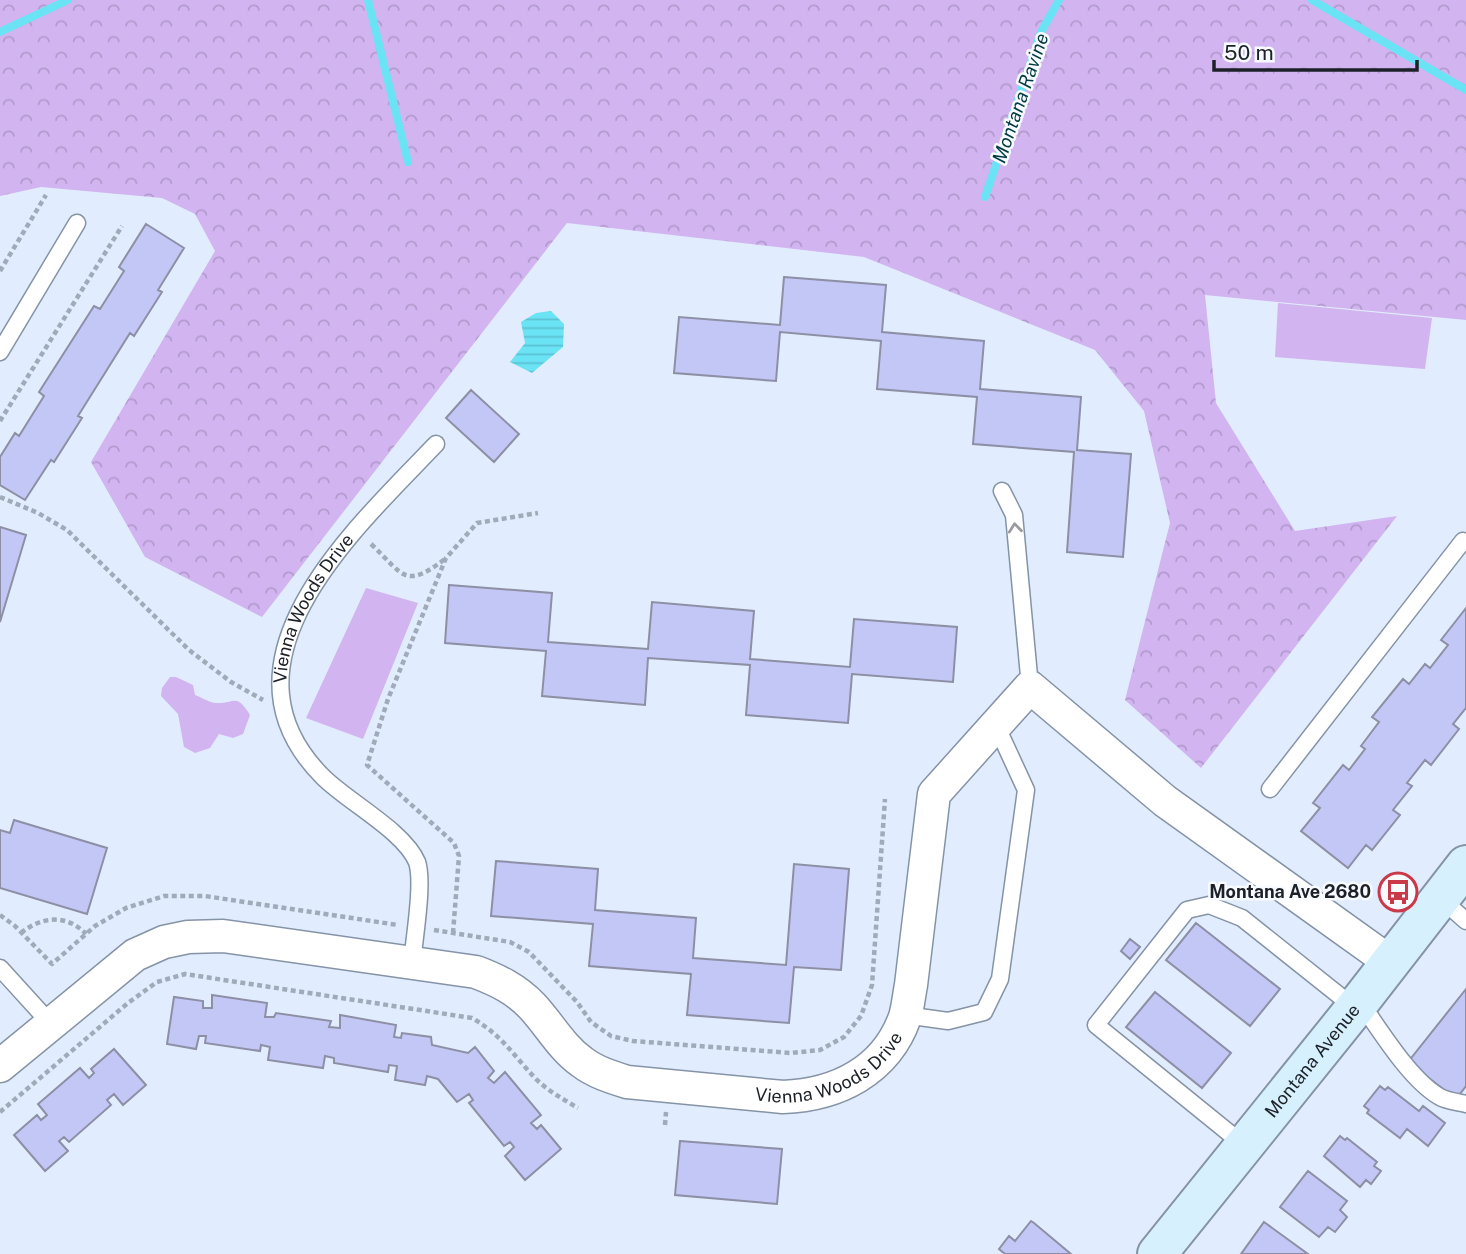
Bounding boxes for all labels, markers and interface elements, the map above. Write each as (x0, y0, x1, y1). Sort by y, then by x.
scale bar (1214, 28, 1417, 72)
water label: Montana Ravine (987, 30, 1053, 166)
text: 50 m (1224, 40, 1274, 65)
one-way arrow (1008, 522, 1023, 533)
street label: Vienna Woods Drive (269, 529, 358, 684)
bus stop icon: Montana Ave 2680 (1377, 871, 1419, 913)
place label: Montana Ave 2680 (1209, 881, 1371, 902)
street label: Montana Avenue (1260, 1000, 1364, 1121)
street label: Vienna Woods Drive (754, 1028, 906, 1107)

